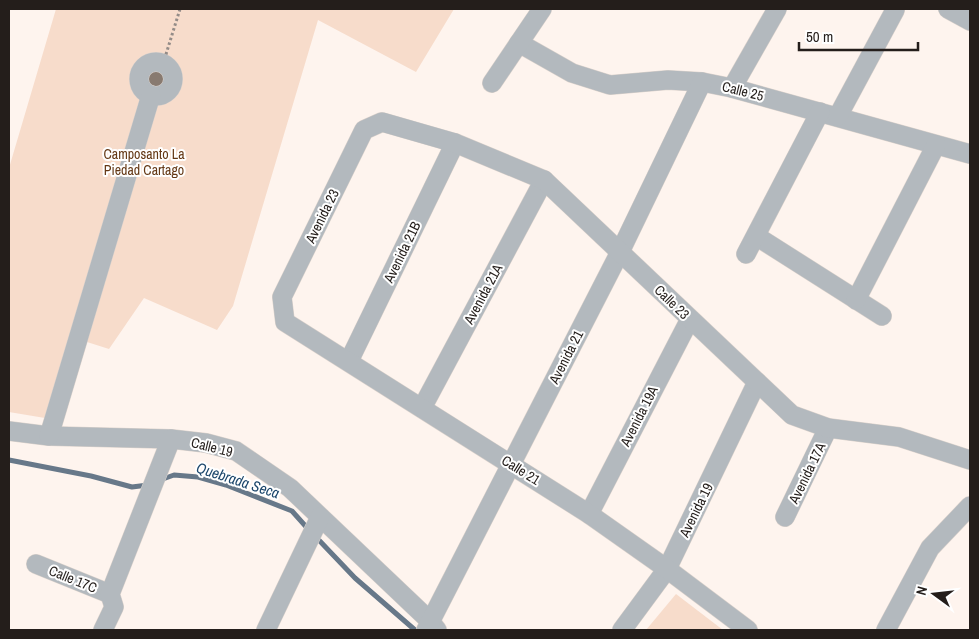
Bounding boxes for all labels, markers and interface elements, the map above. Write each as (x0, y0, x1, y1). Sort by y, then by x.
scale bar (799, 20, 918, 52)
text: 50 m (806, 26, 833, 47)
street label: Calle 25 (720, 77, 766, 105)
park label: Camposanto La Piedad Cartago (103, 145, 185, 179)
street label: Avenida 23 (301, 186, 343, 247)
street label: Avenida 21B (379, 218, 425, 286)
street label: Avenida 21A (459, 261, 506, 328)
street label: Calle 23 (651, 281, 693, 323)
street label: Avenida 21 (544, 327, 587, 388)
street label: Avenida 19A (616, 382, 662, 450)
street label: Calle 19 (189, 433, 235, 461)
street label: Avenida 17A (784, 439, 830, 507)
street label: Calle 21 (498, 451, 544, 489)
water label: Quebrada Seca (194, 457, 282, 503)
street label: Avenida 19 (675, 480, 717, 541)
street label: Calle 17C (46, 561, 100, 597)
north arrow (909, 569, 959, 619)
text: N (912, 584, 931, 597)

